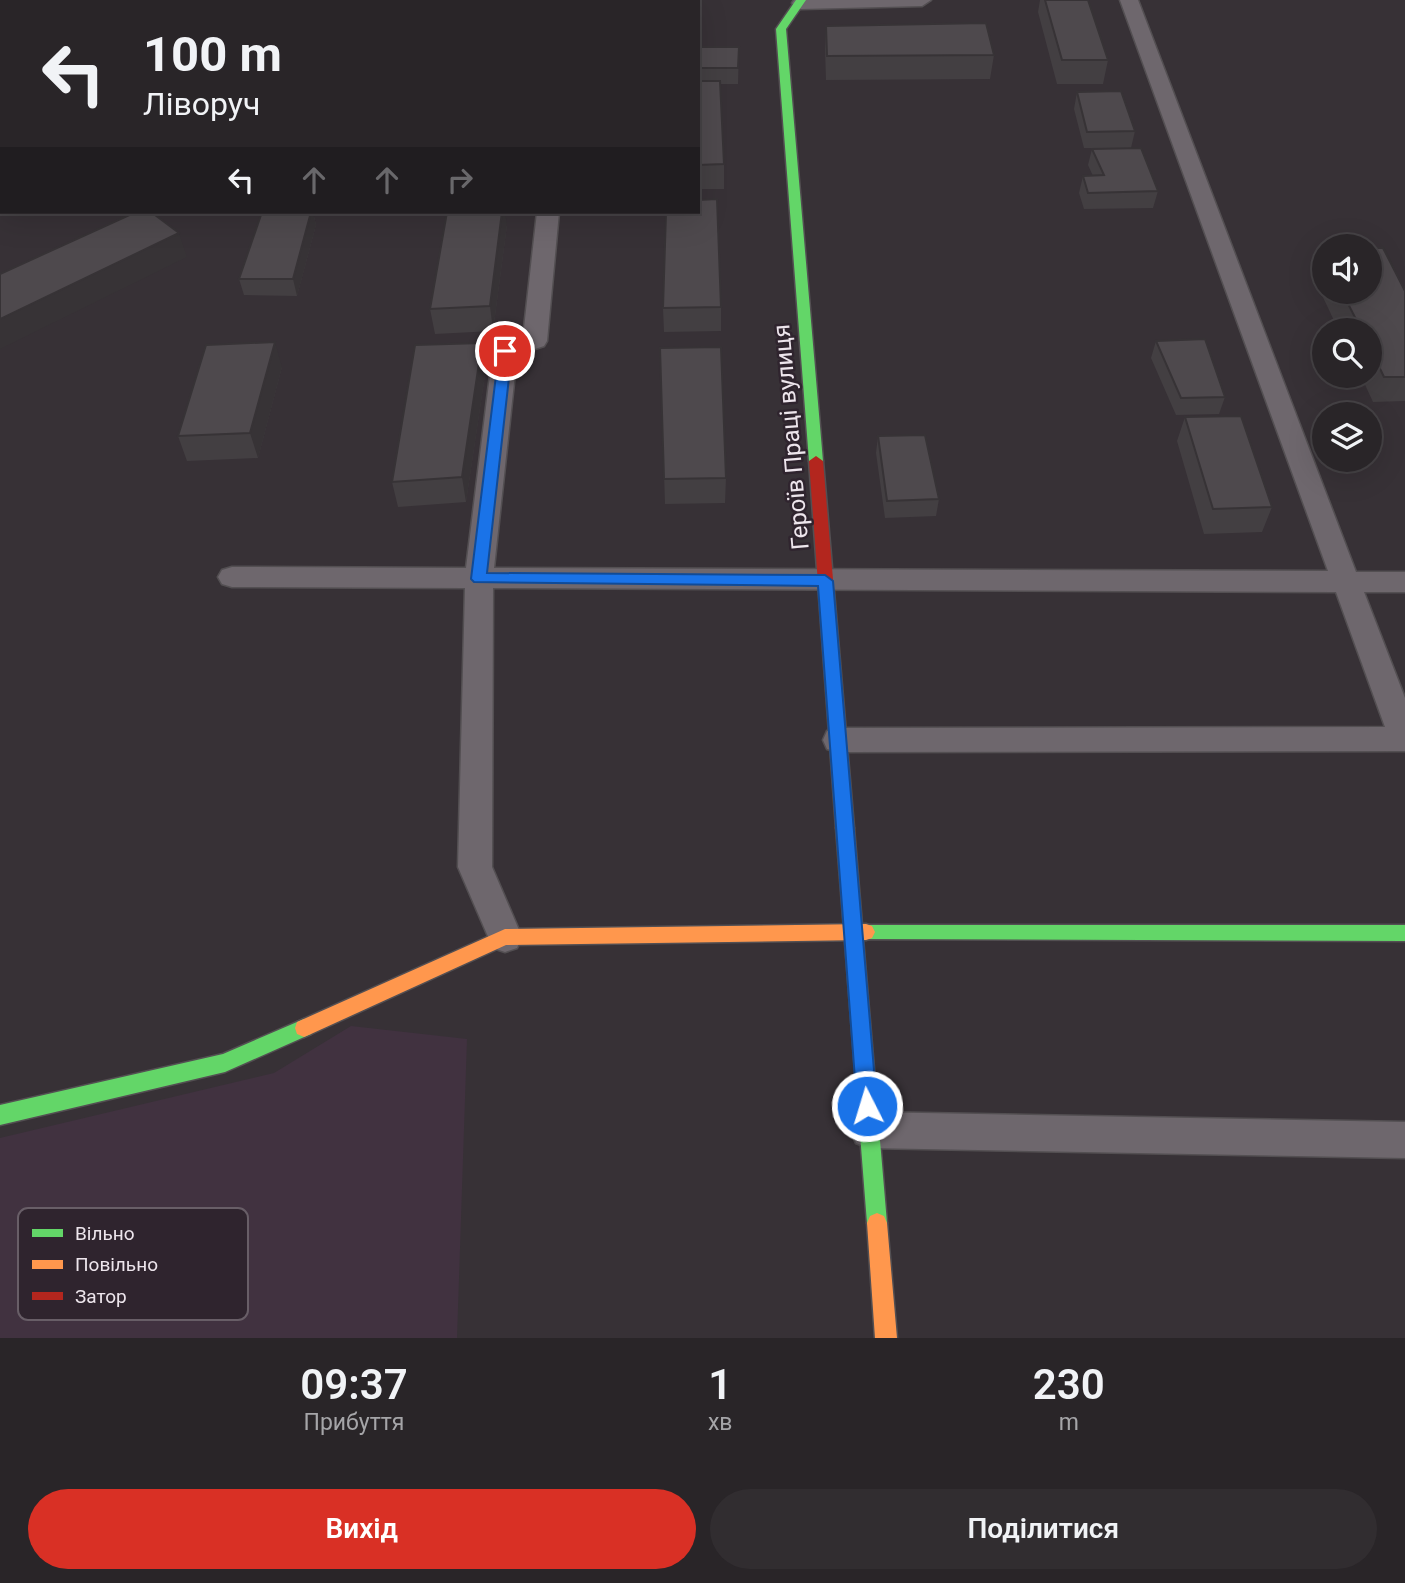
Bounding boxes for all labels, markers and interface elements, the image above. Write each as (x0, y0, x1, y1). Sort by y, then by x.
text: 100 m (143, 26, 282, 83)
icon: left (28, 28, 119, 119)
text: Ліворуч (143, 85, 260, 123)
icon: left (222, 161, 260, 199)
icon: ahead (295, 161, 333, 199)
icon: ahead (368, 161, 406, 199)
icon: right (441, 161, 479, 199)
map controls (1312, 234, 1382, 472)
button: sound (1312, 234, 1382, 304)
button: search (1312, 318, 1382, 388)
pin (475, 321, 535, 381)
street label: Героїв Праці вулиця (767, 323, 815, 551)
icon: arrive (486, 332, 524, 370)
button: layers (1312, 402, 1382, 472)
position arrow (830, 1069, 904, 1143)
legend (18, 1208, 248, 1320)
text: Вільно (75, 1222, 135, 1245)
text: Повільно (75, 1253, 158, 1276)
text: Затор (75, 1285, 127, 1308)
text: 09:37 (300, 1360, 408, 1409)
text: 1 (708, 1360, 732, 1409)
text: 230 (1033, 1360, 1105, 1409)
text: Прибуття (303, 1409, 404, 1436)
text: хв (708, 1409, 732, 1436)
text: m (1059, 1409, 1079, 1436)
button: Вихід (28, 1489, 696, 1569)
button: Поділитися (710, 1489, 1377, 1569)

